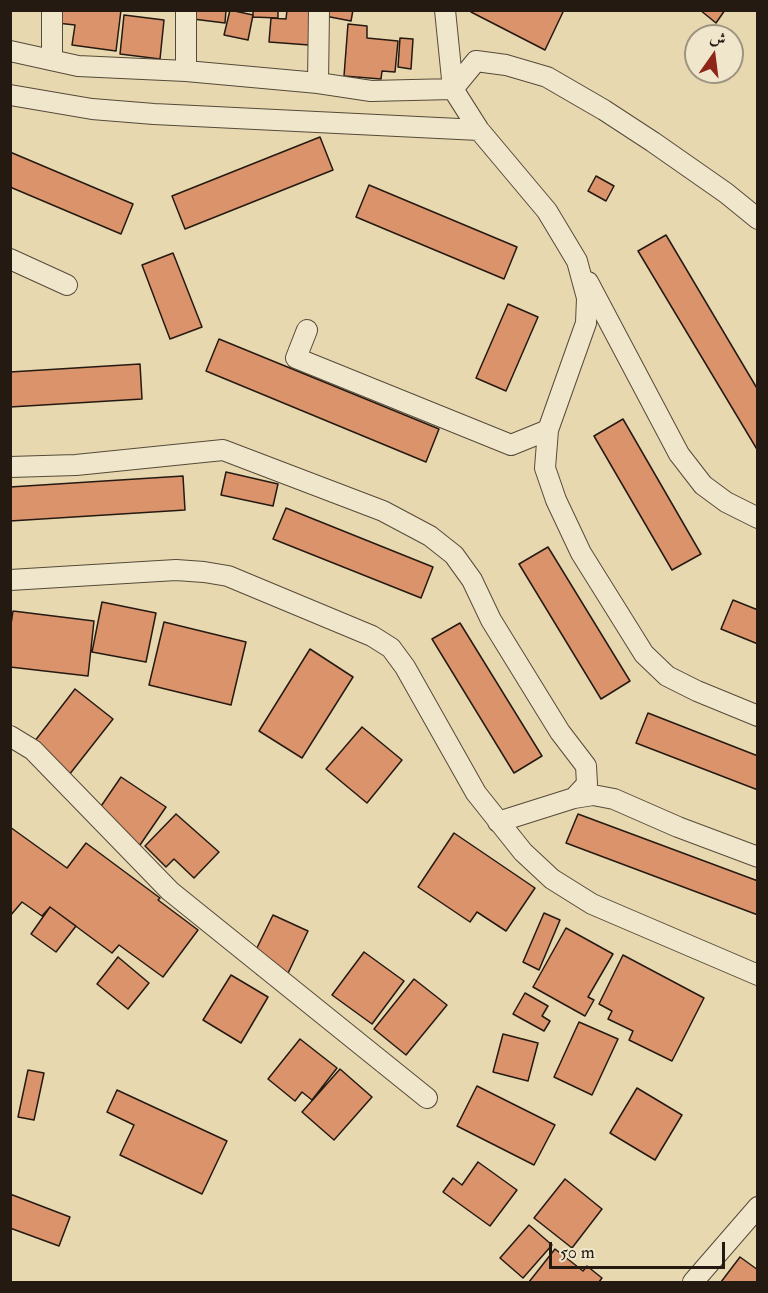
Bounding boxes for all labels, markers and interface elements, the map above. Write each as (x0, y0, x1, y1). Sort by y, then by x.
north arrow (684, 24, 744, 84)
text: ش (708, 27, 728, 50)
scale bar (552, 1230, 728, 1268)
text: 50 m (560, 1241, 595, 1264)

